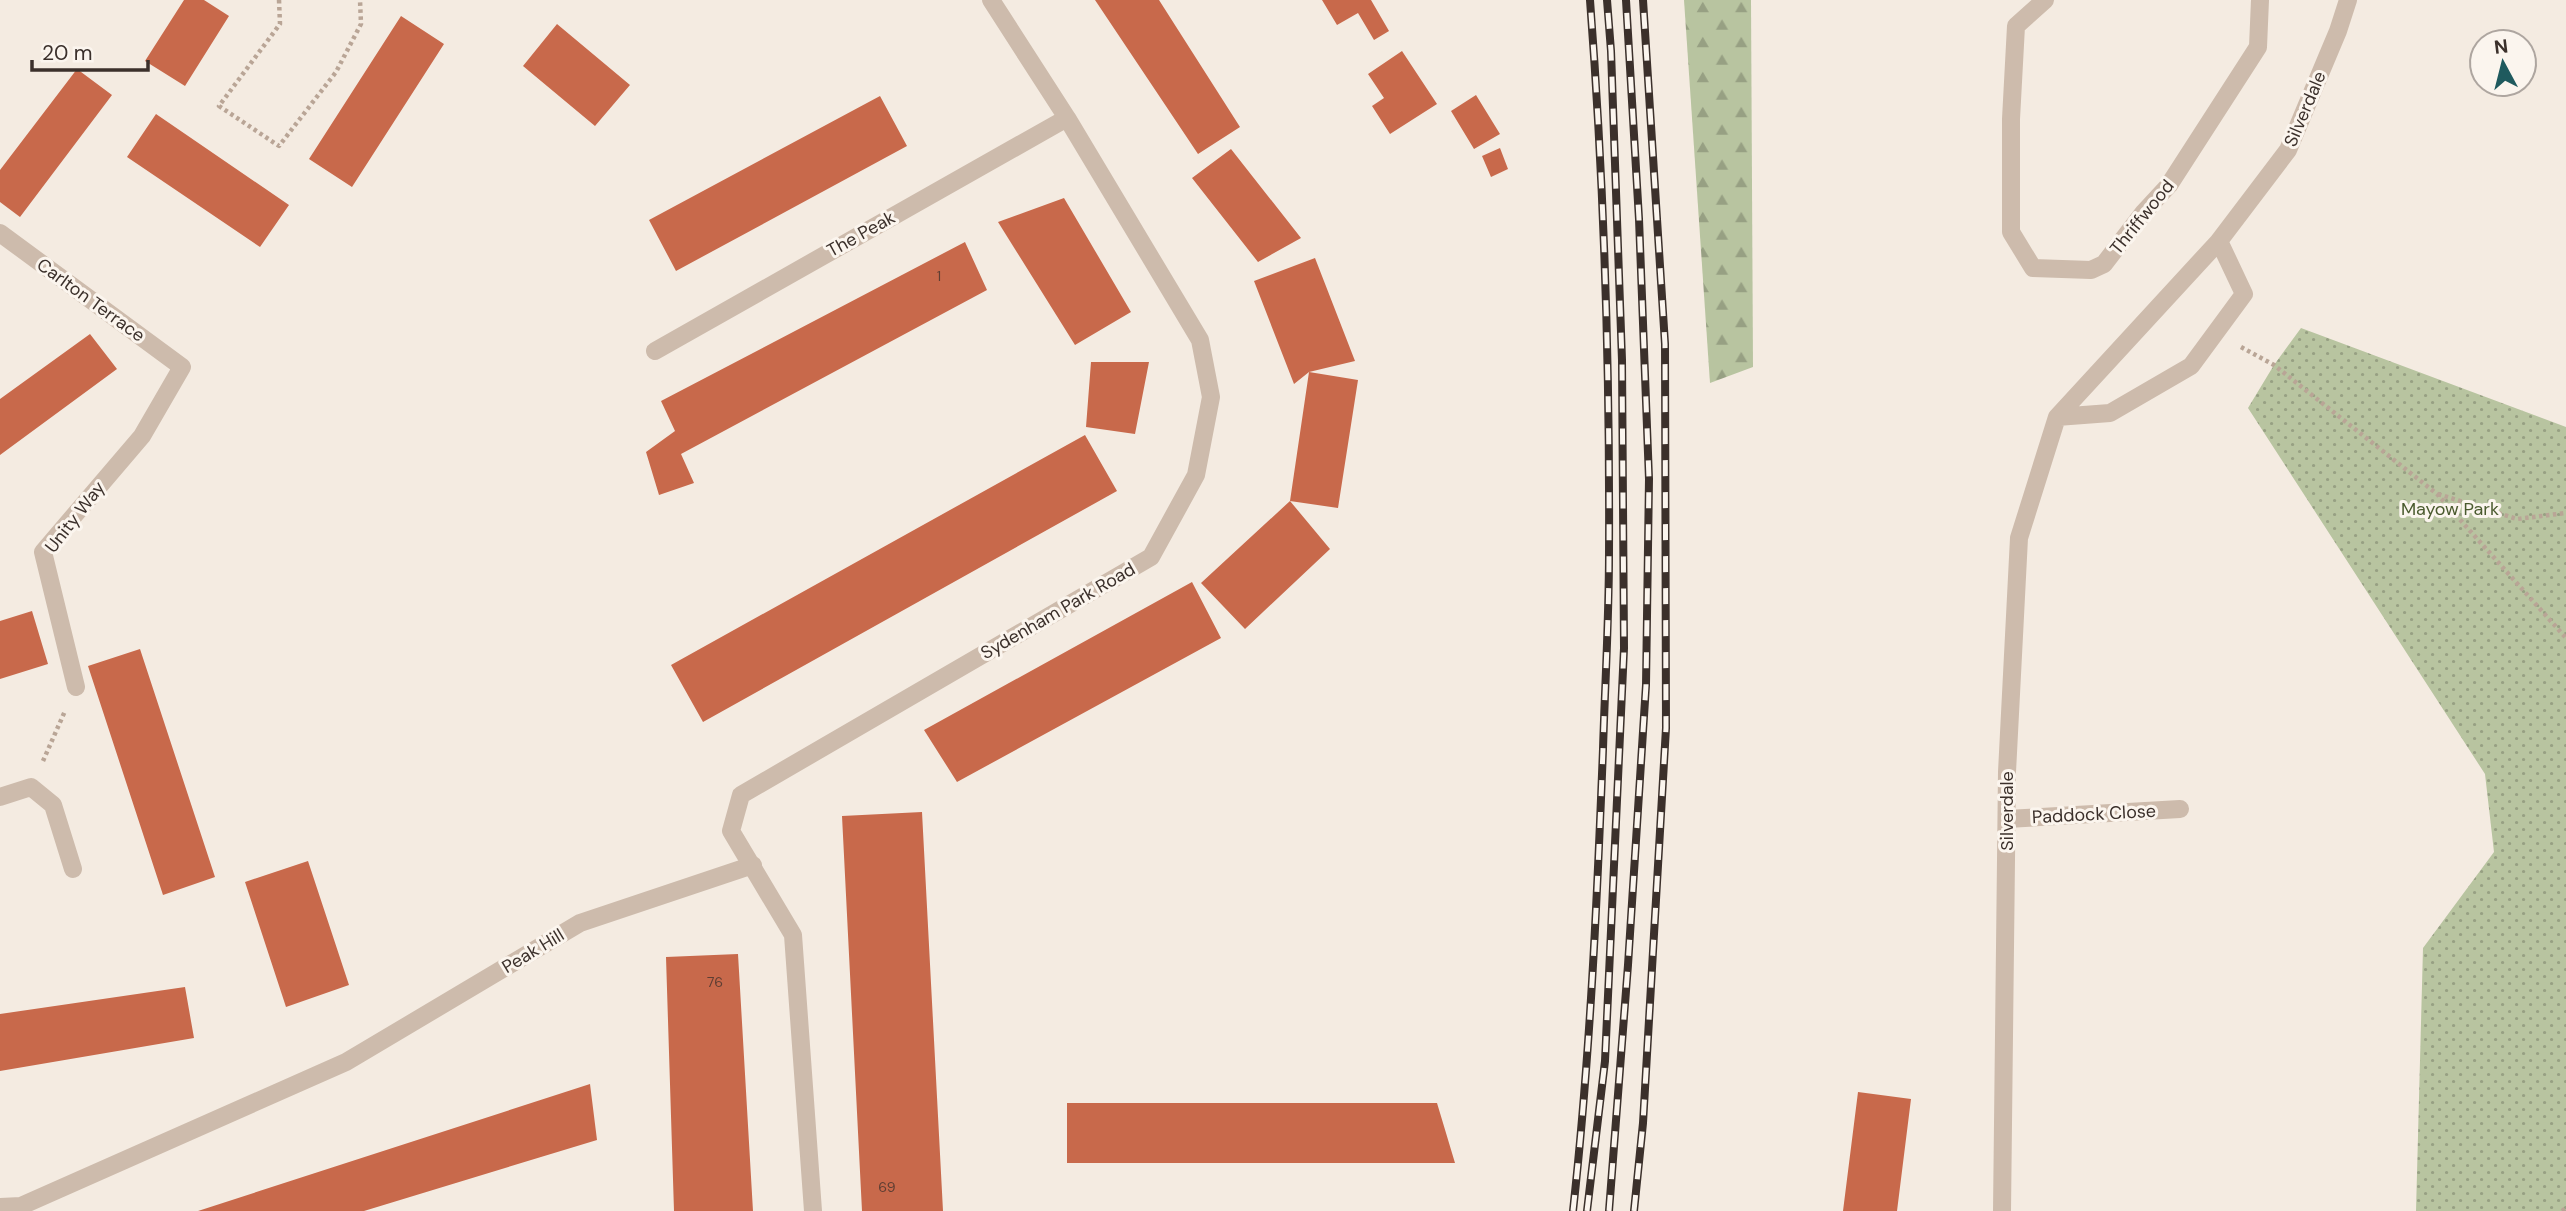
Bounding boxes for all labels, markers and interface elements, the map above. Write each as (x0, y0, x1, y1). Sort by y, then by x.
scale bar (32, 28, 147, 72)
north arrow (2468, 28, 2538, 98)
text: N (2493, 33, 2509, 60)
text: 20 m (42, 39, 93, 67)
street label: Silverdale (2278, 68, 2332, 150)
street label: Thriffwood (2104, 175, 2180, 259)
street label: The Peak (823, 205, 899, 263)
street label: Carlton Terrace (32, 253, 150, 347)
house number: 1 (937, 267, 941, 285)
street label: Unity Way (40, 476, 110, 558)
park label: Mayow Park (2401, 497, 2499, 521)
street label: Sydenham Park Road (976, 557, 1140, 665)
street label: Silverdale (1995, 771, 2019, 851)
street label: Paddock Close (2031, 799, 2157, 829)
street label: Peak Hill (498, 923, 568, 979)
house number: 76 (707, 973, 723, 991)
house number: 69 (878, 1178, 896, 1196)

